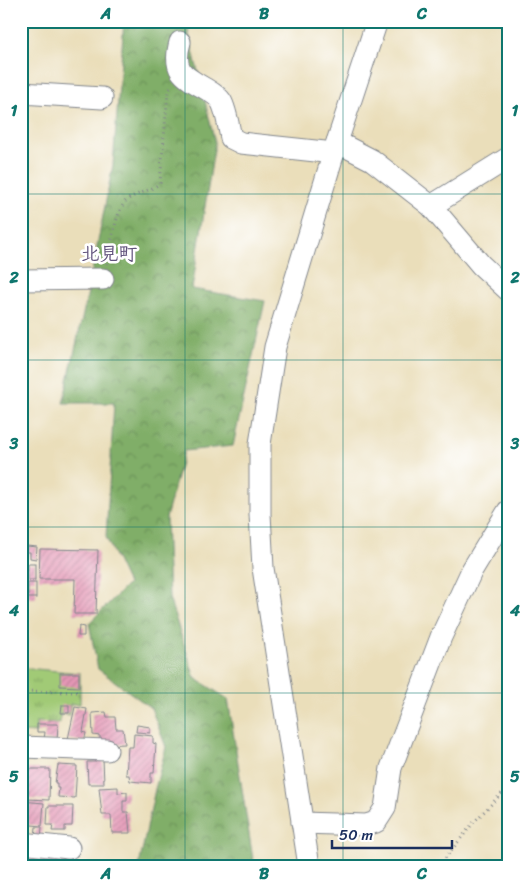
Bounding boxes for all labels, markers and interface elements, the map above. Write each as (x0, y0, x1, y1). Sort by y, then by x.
text: A (100, 0, 111, 28)
text: B (259, 0, 270, 28)
text: C (416, 0, 428, 28)
text: 1 (11, 96, 18, 125)
text: 1 (512, 96, 519, 125)
district label: 北見町 (80, 237, 138, 270)
text: 2 (8, 263, 19, 292)
text: 2 (509, 263, 520, 292)
text: 3 (9, 429, 19, 458)
text: 3 (510, 429, 520, 458)
text: 4 (8, 596, 19, 625)
text: 4 (509, 596, 520, 625)
text: 5 (9, 762, 19, 791)
text: 5 (510, 762, 520, 791)
scale bar (332, 817, 452, 849)
text: 50 m (339, 822, 374, 848)
text: A (100, 859, 111, 887)
text: B (259, 859, 270, 887)
text: C (416, 859, 428, 887)

